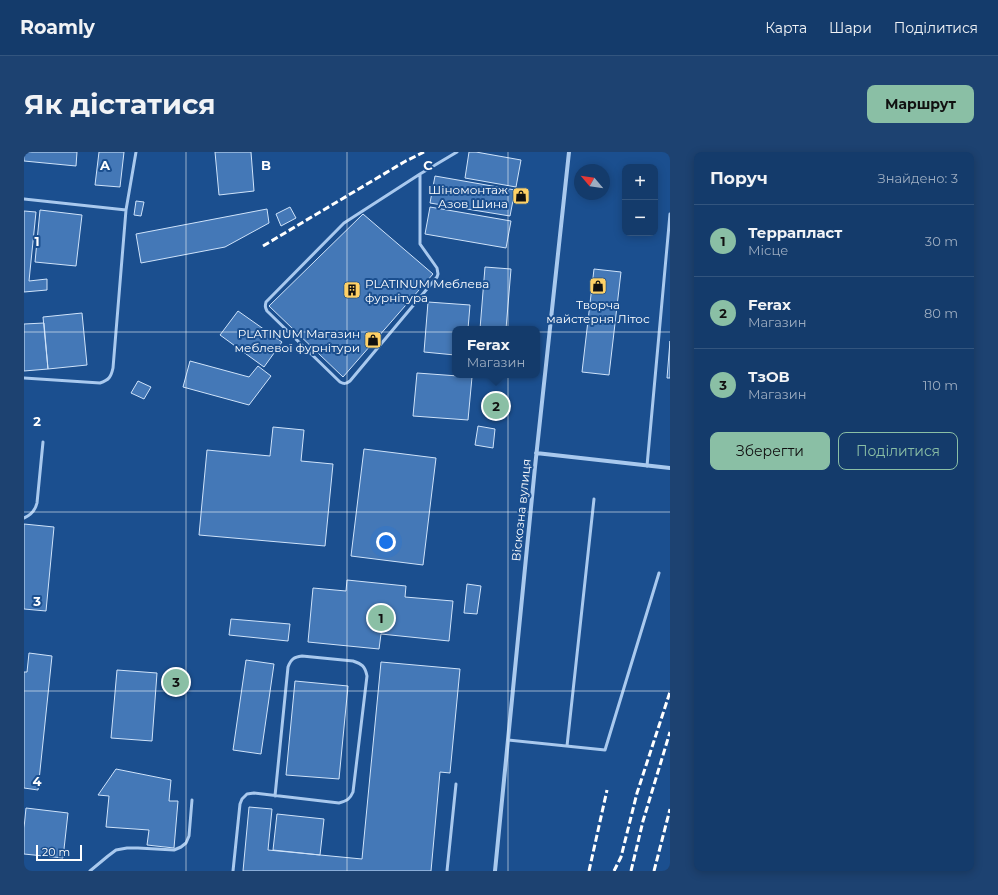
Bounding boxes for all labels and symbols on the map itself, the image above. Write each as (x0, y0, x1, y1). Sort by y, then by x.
text: A (99, 157, 111, 173)
text: B (261, 157, 271, 173)
text: C (423, 157, 433, 173)
north arrow (574, 164, 610, 200)
place label: Шіномонтаж Азов Шина (428, 182, 508, 211)
shop icon: Шіномонтаж Азов Шина (511, 186, 531, 206)
text: 1 (34, 233, 40, 249)
place label: PLATINUM Меблева фурнітура (365, 276, 489, 305)
shop icon: Творча майстерня Літос (588, 276, 608, 296)
building icon: PLATINUM Меблева фурнітура (342, 280, 362, 300)
place label: Творча майстерня Літос (546, 297, 650, 326)
place label: PLATINUM Магазин меблевої фурнітури (235, 326, 360, 355)
shop icon: PLATINUM Магазин меблевої фурнітури (363, 330, 383, 350)
pin: 2 (483, 391, 509, 421)
text: 2 (33, 413, 41, 429)
street label: Віскозна вулиця (508, 458, 534, 562)
your location (376, 532, 396, 552)
text: 3 (32, 593, 41, 609)
pin: 1 (368, 603, 394, 633)
pin: 3 (163, 667, 189, 697)
text: 4 (33, 773, 42, 789)
scale bar (36, 843, 82, 862)

